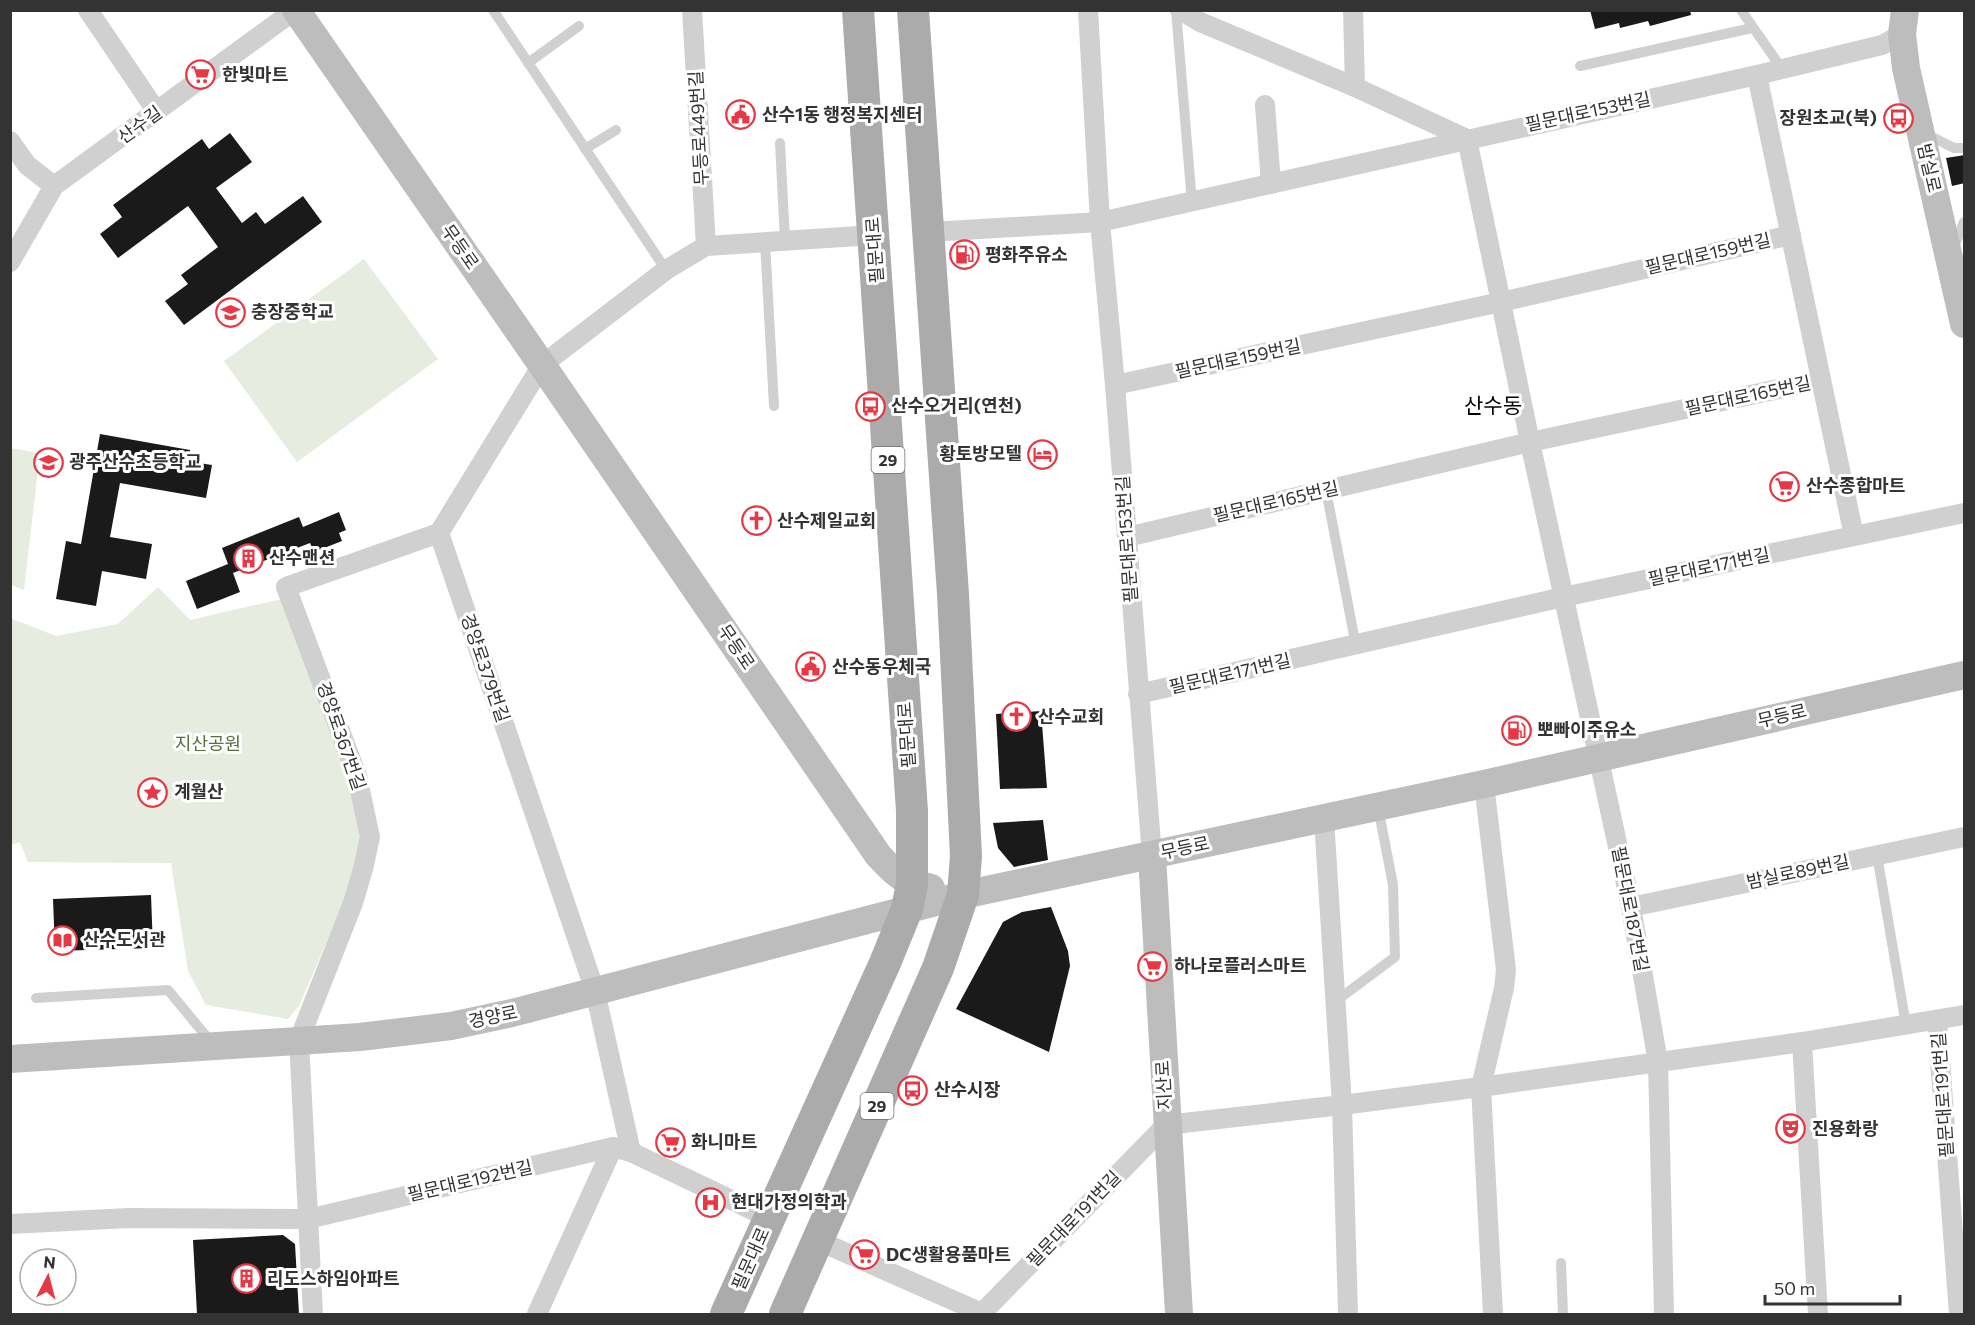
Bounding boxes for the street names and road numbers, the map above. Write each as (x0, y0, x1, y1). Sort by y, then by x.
street label: 무등로449번길 (684, 70, 712, 186)
street label: 필문대로153번길 (1523, 87, 1653, 135)
street label: 산수길 (113, 101, 166, 148)
street label: 밤실로 (1914, 141, 1946, 194)
street label: 필문대로 (861, 216, 887, 284)
street label: 무등로 (438, 220, 484, 273)
street label: 필문대로159번길 (1643, 228, 1773, 278)
street label: 필문대로159번길 (1173, 334, 1303, 382)
street label: 필문대로165번길 (1683, 371, 1813, 419)
road number: 29 (872, 447, 904, 473)
street label: 필문대로153번길 (1111, 475, 1141, 604)
street label: 필문대로165번길 (1211, 476, 1341, 526)
street label: 필문대로171번길 (1646, 542, 1772, 590)
street label: 경양로379번길 (457, 610, 515, 725)
street label: 무등로 (714, 620, 760, 673)
street label: 필문대로171번길 (1167, 648, 1293, 698)
street label: 경양로367번길 (313, 678, 371, 793)
street label: 무등로 (1755, 699, 1808, 731)
street label: 필문대로 (893, 701, 919, 769)
street label: 무등로 (1158, 831, 1211, 863)
street label: 필문대로187번길 (1608, 844, 1654, 973)
street label: 밤실로89번길 (1744, 849, 1851, 893)
street label: 경양로 (466, 1000, 519, 1032)
street label: 필문대로191번길 (1927, 1032, 1957, 1159)
street label: 지산로 (1151, 1060, 1175, 1110)
road number: 29 (860, 1093, 894, 1119)
street label: 필문대로192번길 (405, 1155, 535, 1205)
street label: 필문대로191번길 (1022, 1165, 1125, 1271)
street label: 필문대로 (727, 1224, 774, 1293)

